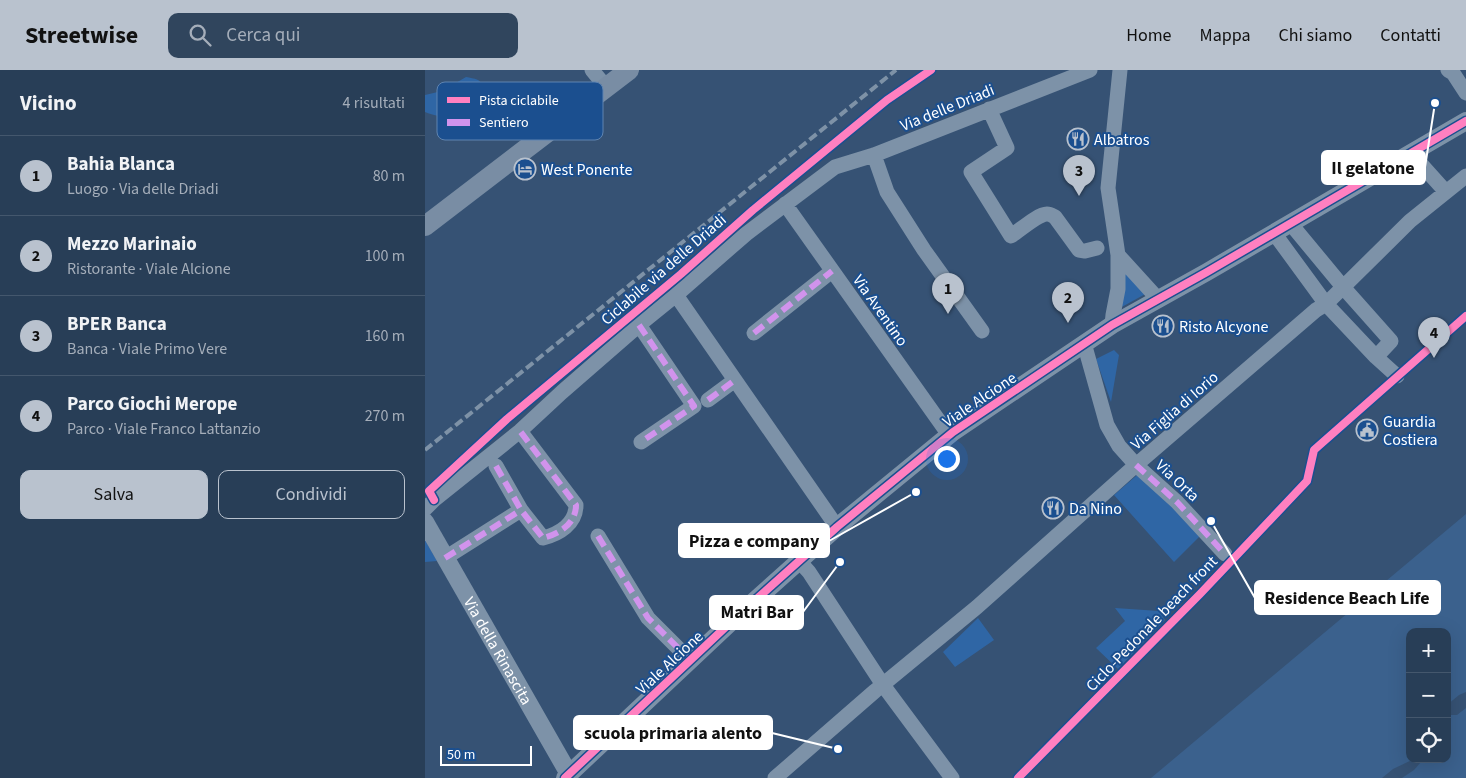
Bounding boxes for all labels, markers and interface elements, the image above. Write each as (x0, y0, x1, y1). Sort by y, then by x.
search box (168, 13, 518, 58)
text: Streetwise (25, 18, 138, 53)
icon: search (186, 21, 214, 49)
text: Cerca qui (226, 22, 300, 49)
text: Home (1126, 23, 1172, 48)
text: Mappa (1200, 23, 1251, 48)
text: Chi siamo (1279, 23, 1352, 48)
text: Contatti (1380, 23, 1441, 48)
street label: Via delle Driadi (897, 79, 998, 137)
legend (437, 82, 603, 140)
text: Vicino (20, 88, 77, 118)
text: Pista ciclabile (479, 91, 559, 111)
text: 4 risultati (343, 92, 405, 114)
text: Sentiero (479, 113, 529, 133)
restaurant icon: Albatros (1066, 127, 1090, 151)
place label: Albatros (1094, 129, 1150, 151)
text: Bahia Blanca (67, 151, 175, 178)
callout: Il gelatone (1322, 151, 1425, 184)
pin: 3 (1063, 155, 1095, 196)
text: Il gelatone (1331, 156, 1415, 181)
hotel icon: West Ponente (513, 157, 537, 181)
place label: West Ponente (541, 159, 632, 181)
text: 1 (32, 165, 40, 187)
text: 80 m (373, 165, 405, 187)
text: Luogo · Via delle Driadi (67, 178, 219, 200)
street label: Ciclabile via delle Driadi (596, 209, 731, 330)
text: Mezzo Marinaio (67, 231, 197, 258)
text: 2 (32, 245, 40, 267)
text: 100 m (365, 245, 405, 267)
text: Ristorante · Viale Alcione (67, 258, 231, 280)
street label: Via Aventino (847, 270, 913, 351)
pin: 1 (932, 273, 964, 314)
pin: 2 (1052, 282, 1084, 323)
text: BPER Banca (67, 311, 167, 338)
restaurant icon: Risto Alcyone (1151, 314, 1175, 338)
place label: Risto Alcyone (1179, 316, 1268, 338)
pin: 4 (1418, 317, 1450, 358)
text: 3 (32, 325, 40, 347)
text: 160 m (365, 325, 405, 347)
text: Banca · Viale Primo Vere (67, 338, 227, 360)
street label: Via Figlia di Iorio (1126, 366, 1223, 455)
street label: Viale Alcione (938, 367, 1021, 433)
text: Parco Giochi Merope (67, 391, 237, 418)
text: 4 (32, 405, 40, 427)
text: 270 m (365, 405, 405, 427)
place label: Guardia Costiera (1383, 411, 1438, 451)
text: Parco · Viale Franco Lattanzio (67, 418, 261, 440)
public building icon: Guardia Costiera (1355, 418, 1379, 442)
your location (934, 446, 960, 472)
street label: Via Orta (1151, 455, 1204, 507)
button: Salva (20, 470, 208, 519)
button: Condividi (218, 470, 405, 519)
restaurant icon: Da Nino (1041, 496, 1065, 520)
place label: Da Nino (1069, 498, 1122, 520)
callout: Pizza e company (679, 524, 829, 557)
text: Pizza e company (689, 529, 820, 554)
street label: Ciclo-Pedonale beach front (1081, 550, 1223, 696)
callout: Residence Beach Life (1255, 581, 1440, 614)
text: Residence Beach Life (1264, 586, 1430, 611)
street label: Via della Rinascita (458, 593, 537, 709)
callout: Matri Bar (710, 596, 803, 629)
text: Matri Bar (720, 600, 794, 625)
street label: Viale Alcione (631, 626, 708, 700)
map controls (1406, 628, 1451, 763)
button: + (1406, 628, 1451, 673)
button: − (1406, 673, 1451, 718)
callout: scuola primaria alento (574, 716, 772, 749)
button: locate (1406, 718, 1451, 763)
text: scuola primaria alento (584, 721, 762, 746)
scale bar (440, 743, 533, 766)
text: 50 m (447, 745, 475, 765)

